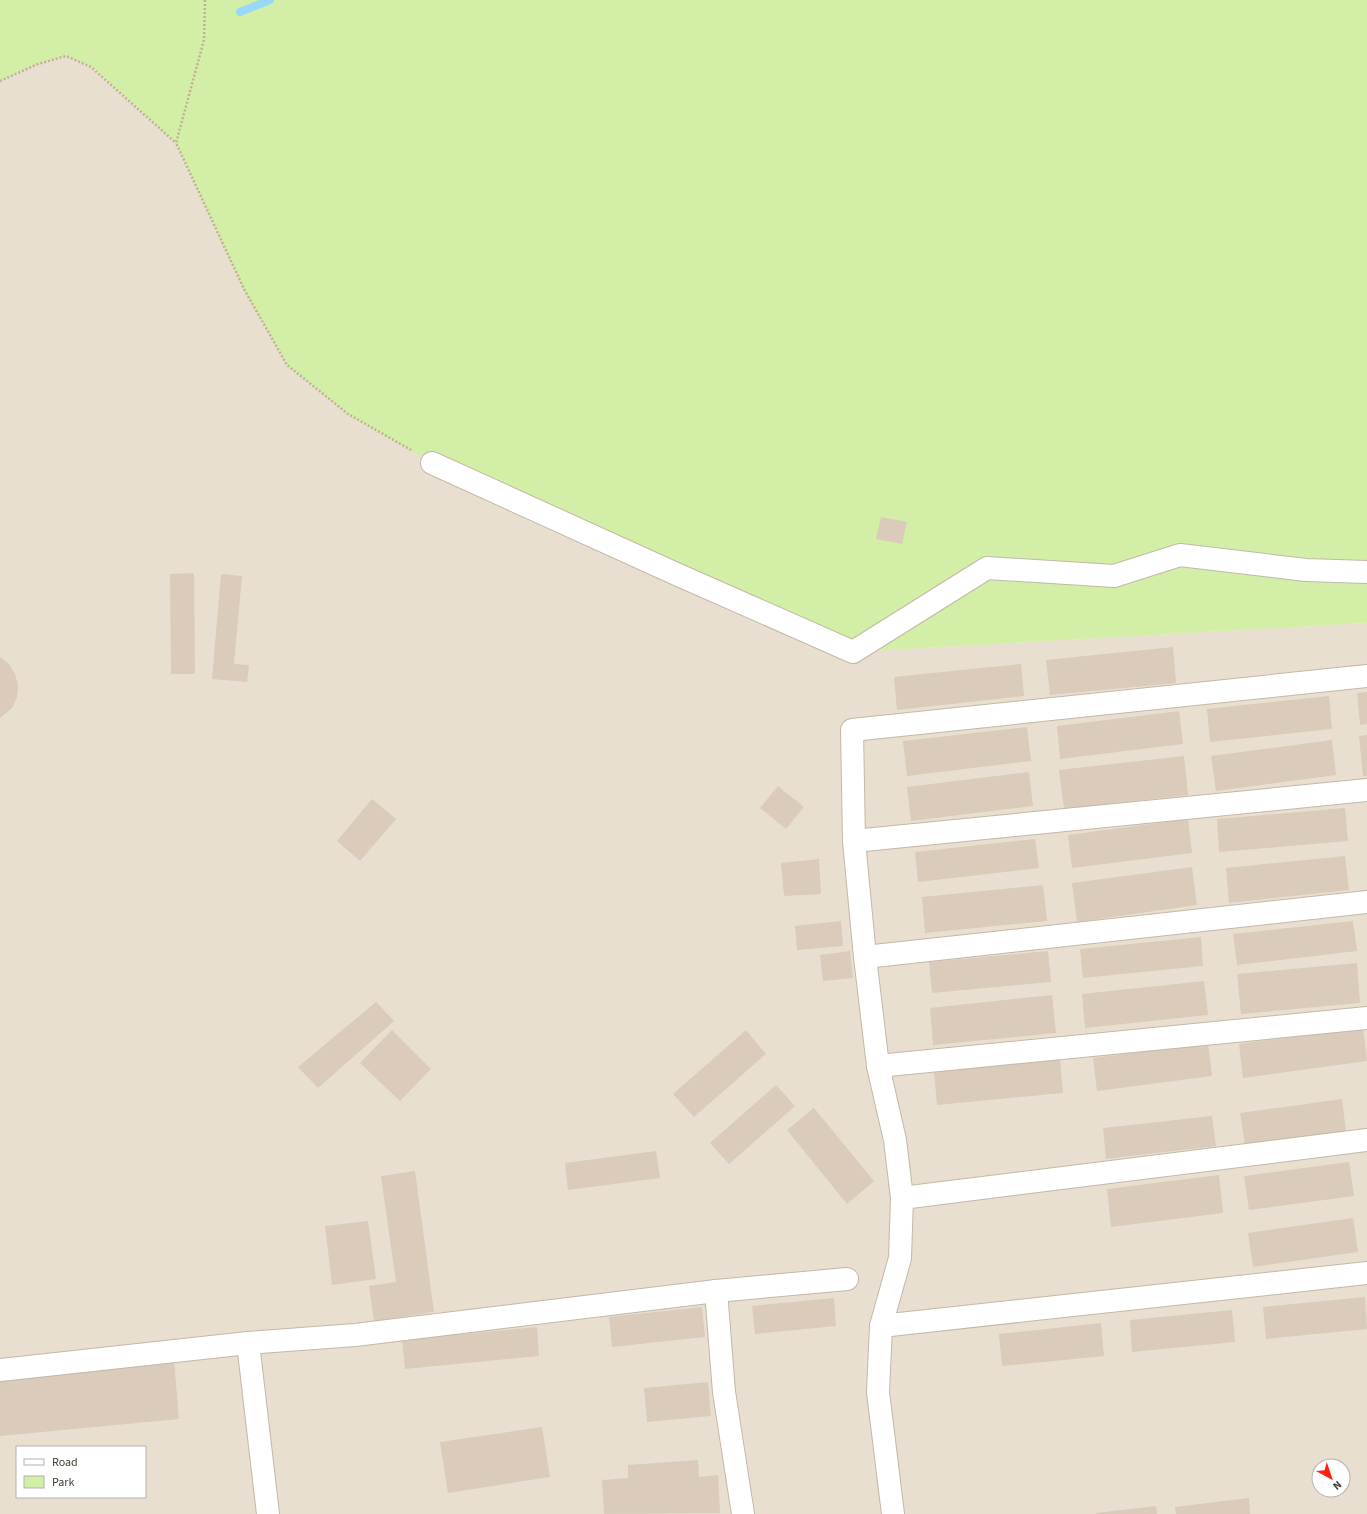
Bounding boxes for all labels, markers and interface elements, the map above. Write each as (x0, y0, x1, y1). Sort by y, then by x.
legend (16, 1446, 146, 1498)
text: Road (52, 1454, 78, 1471)
north arrow (1311, 1458, 1351, 1498)
text: Park (52, 1474, 74, 1491)
text: N (1329, 1477, 1345, 1493)

